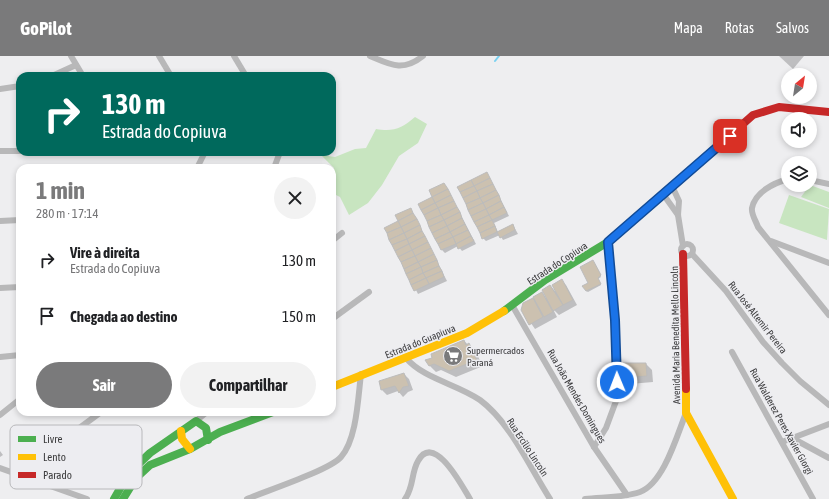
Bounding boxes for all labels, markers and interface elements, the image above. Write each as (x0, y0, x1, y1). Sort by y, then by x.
text: GoPilot (20, 17, 72, 39)
text: Mapa (674, 20, 703, 36)
text: Rotas (725, 20, 754, 36)
text: Salvos (776, 20, 809, 36)
north arrow (781, 68, 817, 104)
map controls (781, 68, 817, 192)
icon: right (36, 88, 88, 140)
text: 130 m (102, 88, 165, 120)
button: sound (781, 112, 817, 148)
pin (713, 119, 747, 153)
text: Estrada do Copiuva (102, 121, 227, 142)
icon: arrive (719, 125, 741, 147)
button: layers (781, 156, 817, 192)
text: 1 min (36, 177, 85, 204)
button: close (274, 177, 316, 219)
text: 280 m · 17:14 (36, 206, 99, 221)
street label: Estrada do Copiuva (525, 240, 590, 287)
text: Vire à direita (70, 244, 140, 261)
icon: right (36, 249, 58, 271)
text: 130 m (282, 252, 316, 269)
text: Estrada do Copiuva (70, 261, 160, 276)
street label: Avenida Maria Benedita Mello Lincoln (669, 266, 682, 404)
street label: Rua José Altemir Pereira (726, 279, 789, 356)
icon: arrive (36, 305, 58, 327)
text: Chegada ao destino (70, 308, 178, 325)
text: 150 m (282, 308, 316, 325)
street label: Estrada do Guapiuva (383, 322, 457, 361)
supermarket icon: Supermercados Paraná (442, 345, 464, 367)
place label: Supermercados Paraná (467, 345, 525, 368)
street label: Rua João Mendes Domingues (545, 347, 608, 446)
position arrow (596, 361, 638, 403)
button: Sair (36, 362, 172, 408)
button: Compartilhar (180, 362, 316, 408)
street label: Rua Walderez Peres Xavier Giorgi (748, 366, 815, 476)
street label: Rua Ercílio Lincoln (505, 416, 551, 478)
legend (10, 425, 142, 489)
text: Livre (43, 433, 63, 445)
text: Lento (43, 451, 66, 463)
text: Parado (43, 469, 72, 481)

